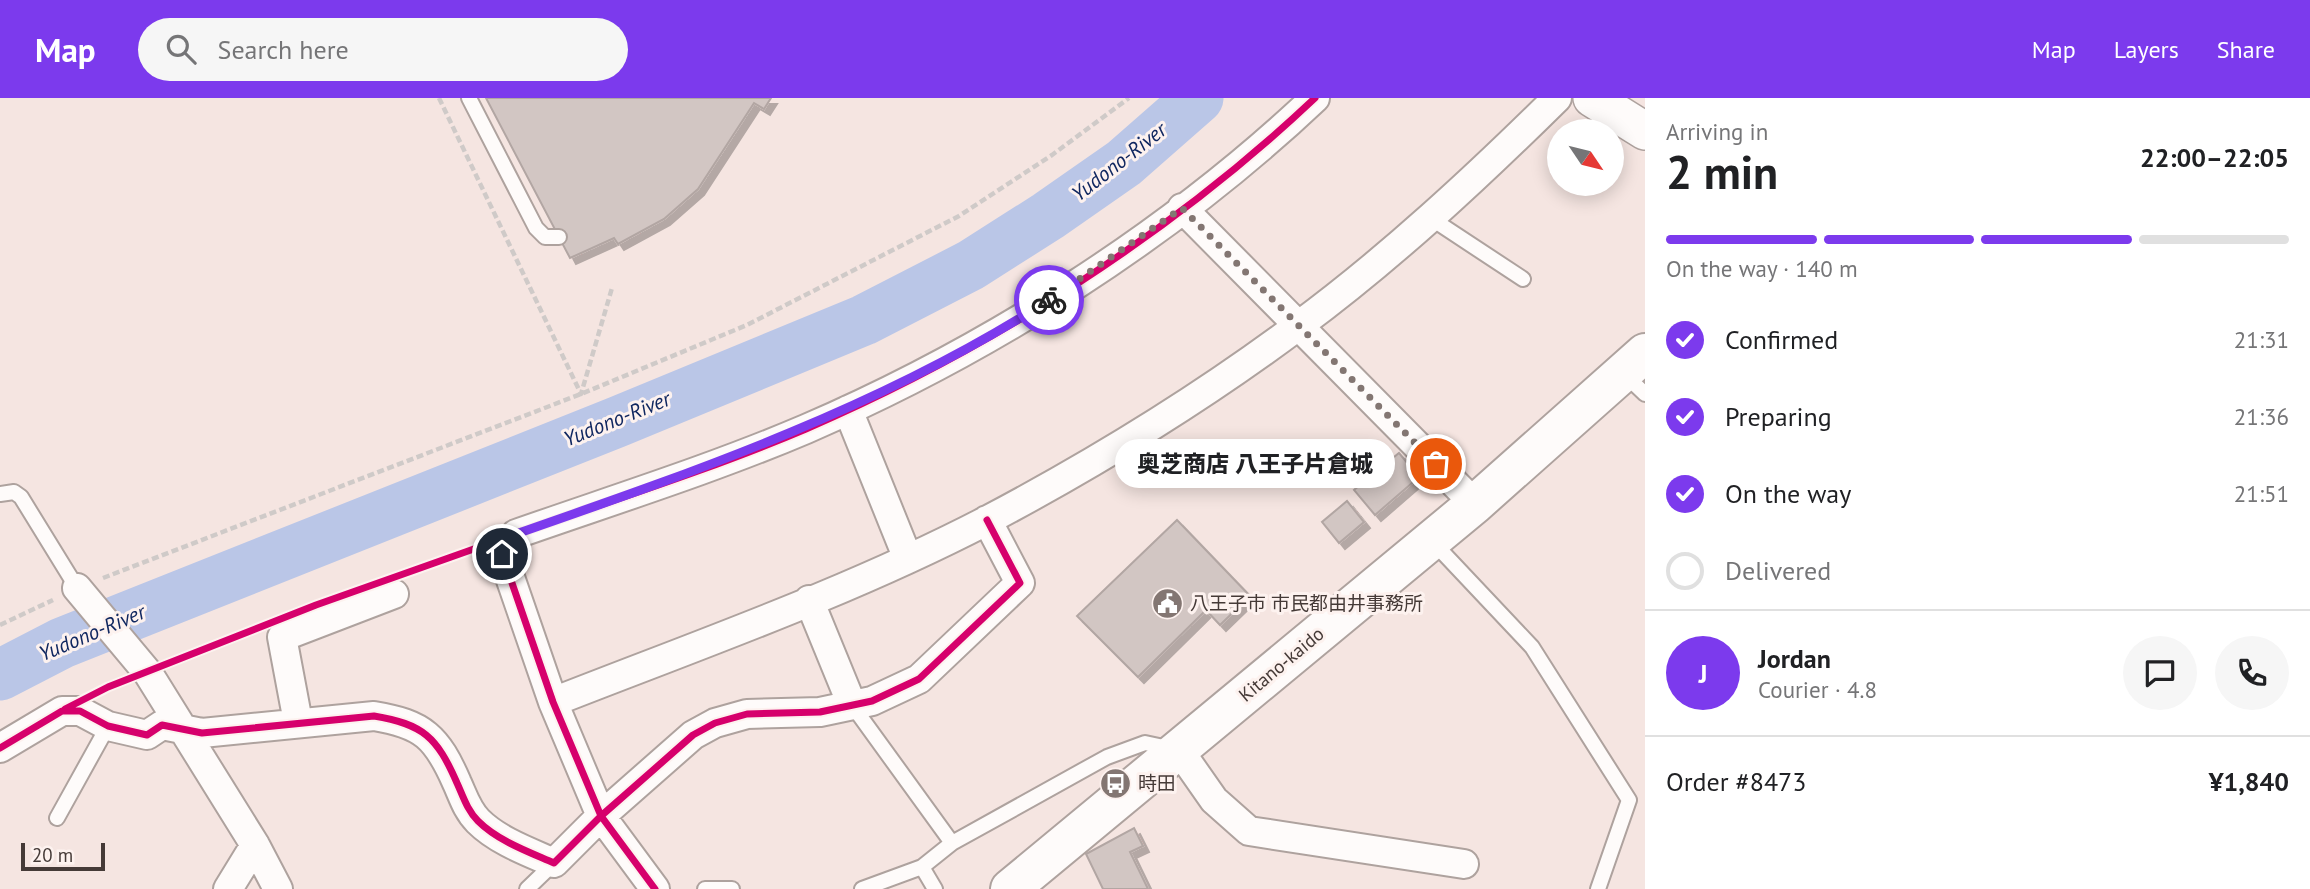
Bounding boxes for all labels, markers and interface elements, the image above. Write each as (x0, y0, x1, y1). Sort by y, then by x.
search box (138, 18, 628, 81)
text: Map (35, 28, 96, 71)
icon: search (162, 30, 200, 68)
text: Search here (218, 33, 349, 66)
text: Map (2032, 34, 2076, 65)
text: Layers (2114, 34, 2179, 65)
text: Share (2217, 34, 2275, 65)
water label: Yudono-River (1066, 115, 1173, 207)
text: Arriving in (1666, 117, 1768, 146)
north arrow (1547, 119, 1624, 196)
map controls (1547, 119, 1624, 196)
text: 22:00–22:05 (2140, 141, 2289, 174)
text: 2 min (1666, 142, 1778, 202)
text: On the way · 140 m (1666, 254, 1858, 283)
courier (1014, 265, 1084, 335)
icon: bike (1030, 281, 1068, 319)
icon: check (1666, 321, 1704, 359)
text: Confirmed (1725, 323, 1838, 356)
text: 21:31 (2234, 325, 2289, 354)
water label: Yudono-River (559, 384, 676, 452)
icon: check (1666, 398, 1704, 436)
text: Preparing (1725, 400, 1832, 433)
text: 21:36 (2234, 402, 2289, 431)
pin (1406, 434, 1466, 494)
callout: 奥芝商店 八王子片倉城 (1114, 440, 1394, 488)
icon: bag (1417, 445, 1455, 483)
text: 奥芝商店 八王子片倉城 (1137, 449, 1373, 478)
icon: check (1666, 475, 1704, 513)
text: On the way (1725, 477, 1851, 510)
text: 21:51 (2234, 479, 2289, 508)
pin (472, 524, 532, 584)
icon: home (483, 535, 521, 573)
text: Delivered (1725, 554, 1831, 587)
public building icon: 八王子市 市民都由井事務所 (1150, 586, 1184, 620)
place label: 八王子市 市民都由井事務所 (1190, 591, 1423, 615)
water label: Yudono-River (35, 597, 151, 667)
street label: Kitano-kaido (1233, 621, 1329, 707)
button: chat (2123, 636, 2197, 710)
button: phone (2215, 636, 2289, 710)
text: Jordan (1758, 642, 1831, 675)
text: J (1699, 657, 1707, 690)
text: Courier · 4.8 (1758, 675, 1877, 704)
text: Order #8473 (1666, 765, 1806, 798)
text: ¥1,840 (2209, 765, 2289, 798)
bus stop icon: 時田 (1098, 766, 1132, 800)
place label: 時田 (1138, 771, 1176, 795)
scale bar (21, 840, 105, 872)
text: 20 m (32, 843, 73, 867)

